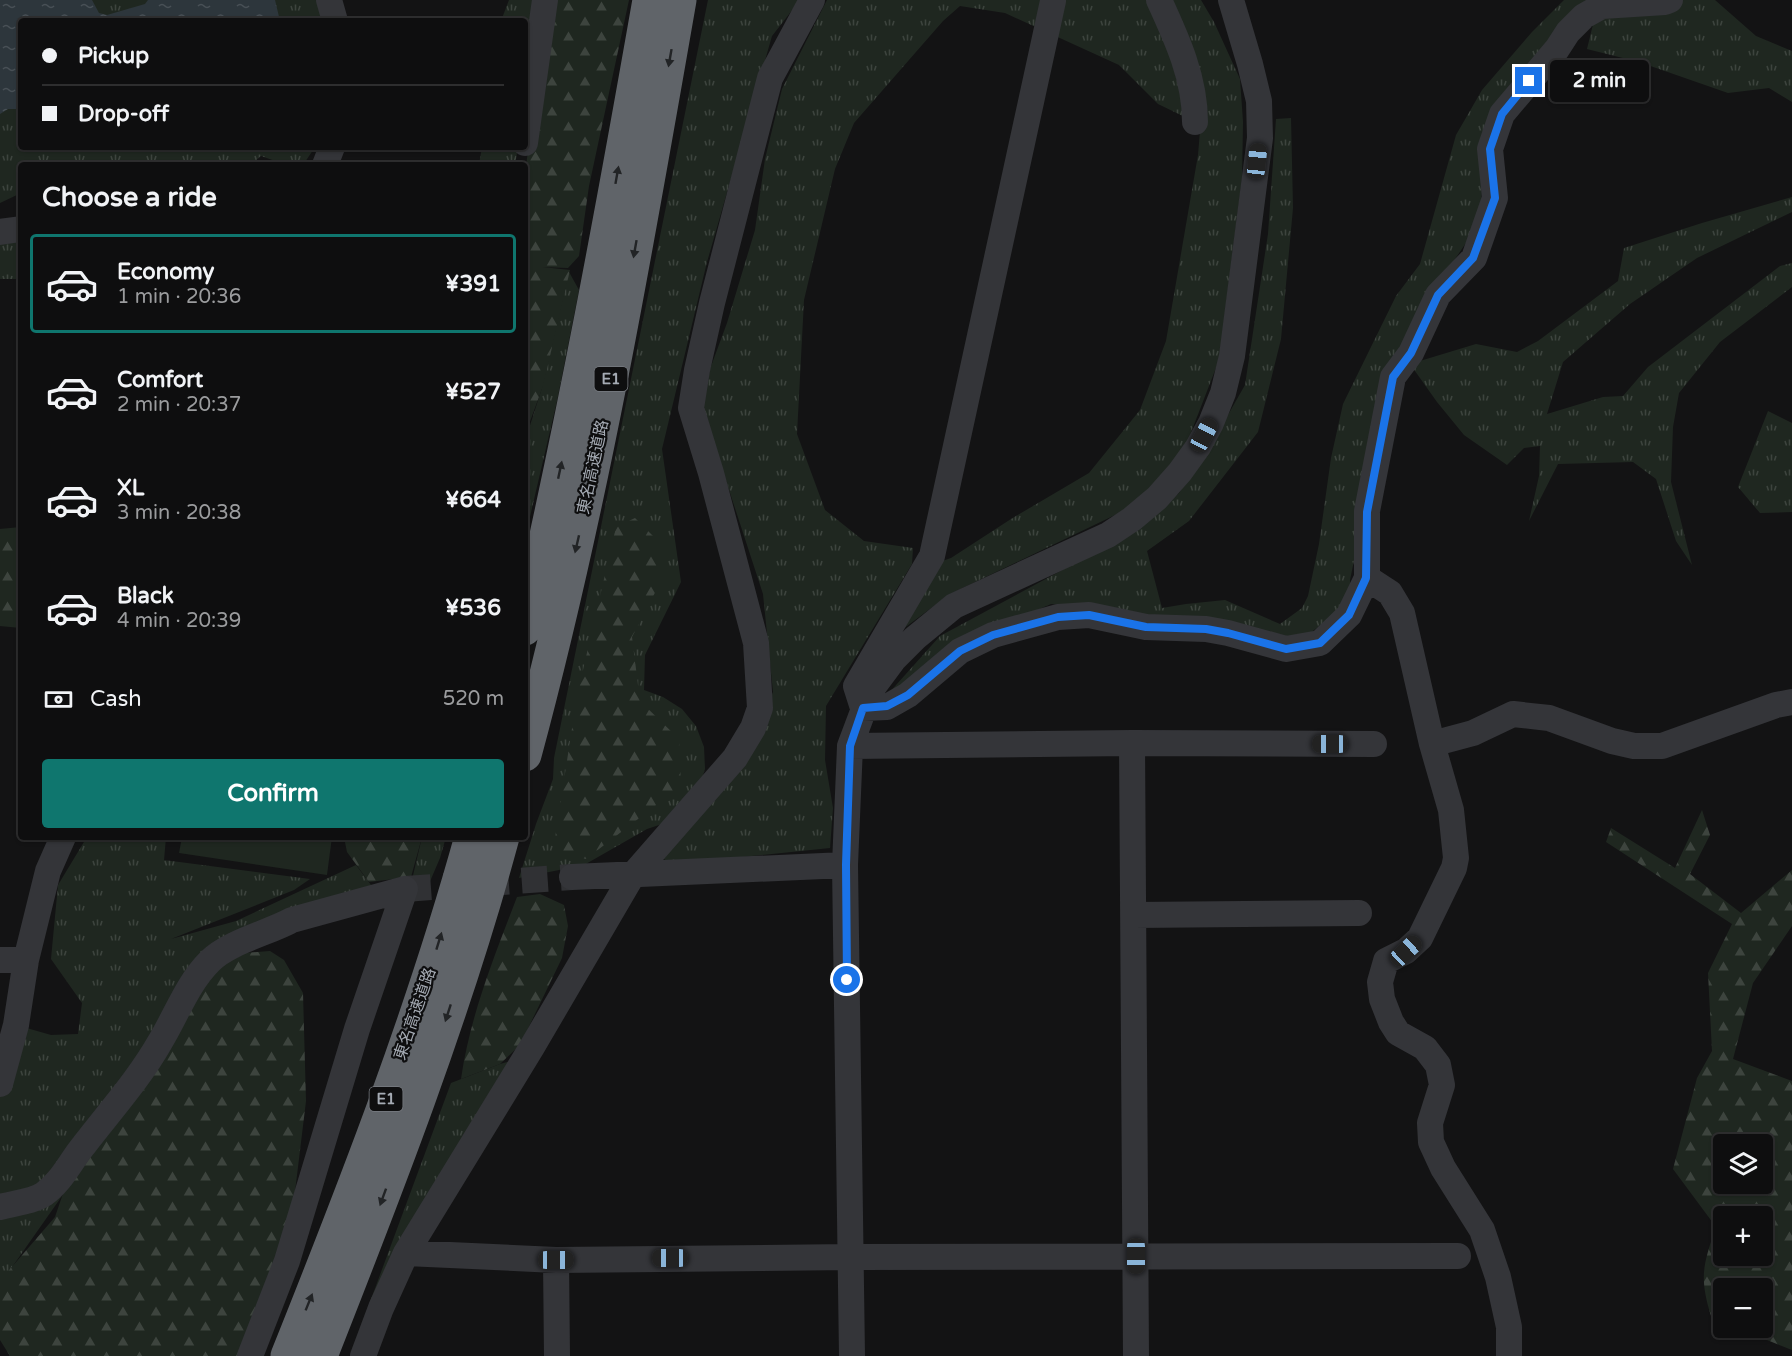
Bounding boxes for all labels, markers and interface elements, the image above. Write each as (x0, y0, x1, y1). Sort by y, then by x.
text: Pickup (78, 43, 149, 69)
one-way arrow (665, 48, 674, 67)
callout: 2 min (1550, 60, 1649, 102)
route end (1515, 67, 1542, 94)
text: 2 min (1573, 69, 1626, 93)
text: Drop-off (78, 101, 169, 127)
car (1246, 142, 1268, 180)
one-way arrow (613, 166, 622, 185)
text: Choose a ride (42, 181, 217, 214)
one-way arrow (631, 240, 640, 259)
icon: car (45, 257, 99, 311)
text: Economy (117, 259, 214, 285)
text: ¥391 (445, 271, 501, 297)
text: 1 min · 20:36 (117, 285, 241, 309)
icon: car (45, 365, 99, 419)
text: Comfort (117, 367, 203, 393)
road number: E1 (594, 367, 628, 391)
text: ¥527 (445, 379, 501, 405)
text: 2 min · 20:37 (117, 393, 241, 417)
car (1188, 415, 1220, 455)
street label: 東名高速道路 (573, 418, 613, 516)
one-way arrow (556, 461, 566, 479)
icon: car (45, 473, 99, 527)
text: XL (117, 475, 144, 501)
text: ¥664 (445, 487, 501, 513)
text: 3 min · 20:38 (117, 501, 241, 525)
one-way arrow (571, 534, 581, 553)
icon: car (45, 581, 99, 635)
text: Black (117, 583, 174, 609)
text: ¥536 (445, 595, 501, 621)
text: 4 min · 20:39 (117, 609, 241, 633)
icon: cash (42, 683, 75, 716)
text: Cash (90, 686, 142, 712)
text: 520 m (443, 687, 504, 711)
car (1312, 735, 1348, 753)
button: Confirm (42, 759, 504, 828)
one-way arrow (435, 932, 444, 950)
car (1387, 932, 1425, 970)
street label: 東名高速道路 (390, 965, 440, 1063)
route start (833, 966, 860, 993)
one-way arrow (443, 1004, 453, 1022)
road number: E1 (370, 1087, 402, 1111)
map controls (1713, 1134, 1773, 1338)
button: layers (1713, 1134, 1773, 1194)
one-way arrow (378, 1188, 388, 1206)
button: + (1713, 1206, 1773, 1266)
car (1127, 1238, 1145, 1274)
car (652, 1249, 688, 1267)
car (538, 1251, 574, 1269)
button: − (1713, 1278, 1773, 1338)
one-way arrow (304, 1292, 314, 1310)

